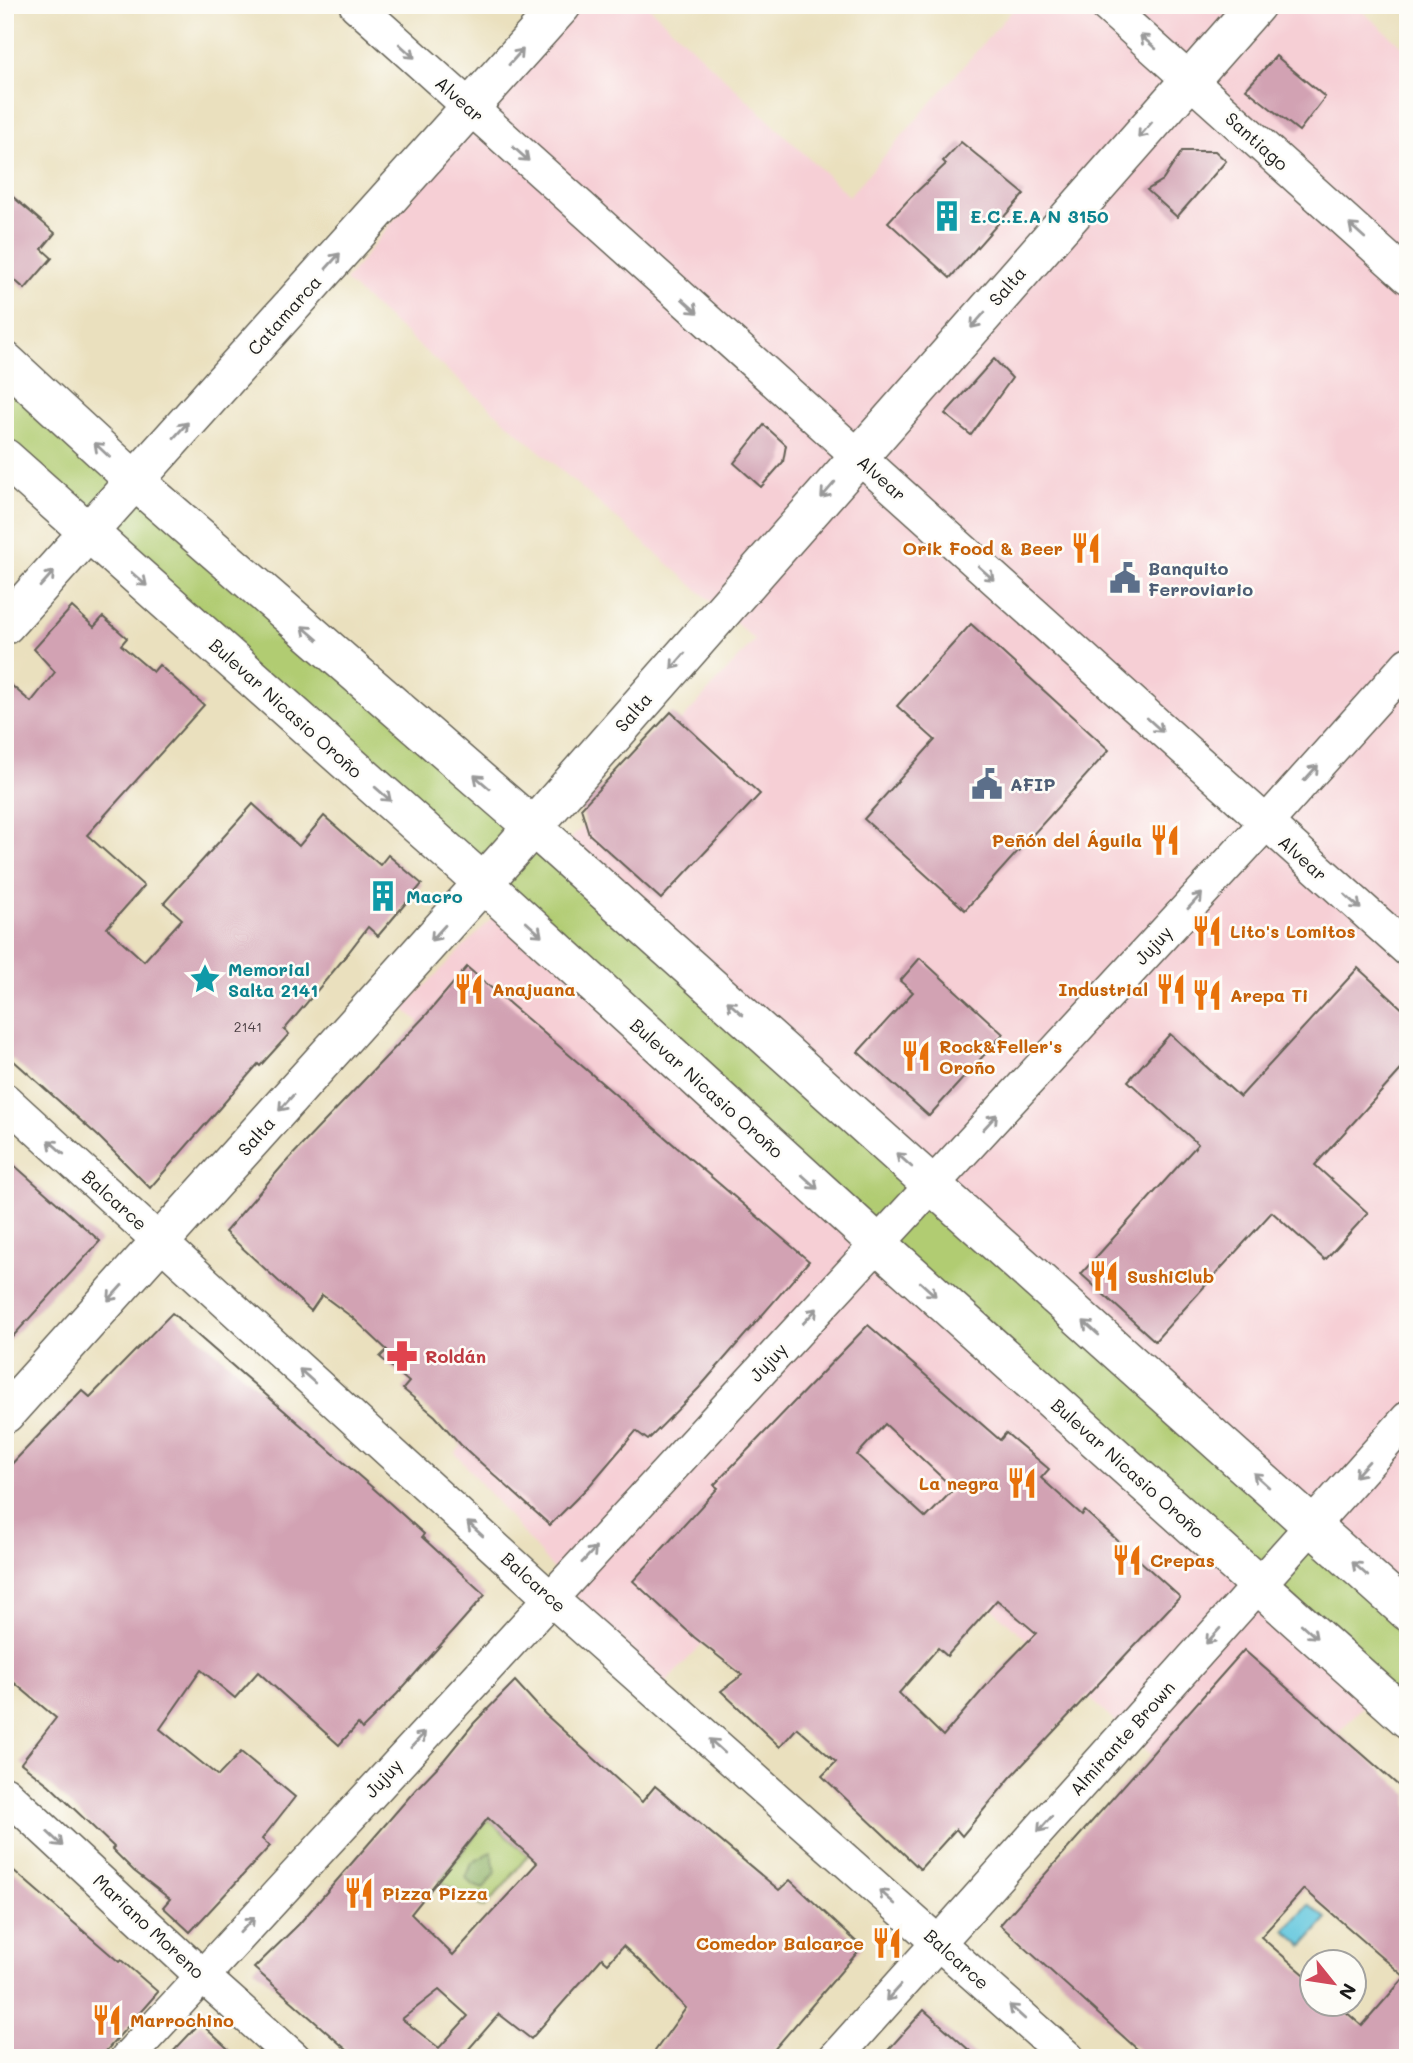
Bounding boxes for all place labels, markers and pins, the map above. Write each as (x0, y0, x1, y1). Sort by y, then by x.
building icon: E.C..E.A N 3150 (930, 199, 964, 233)
place label: E.C..E.A N 3150 (970, 204, 1109, 228)
restaurant icon: Orik Food & Beer (1069, 531, 1103, 565)
place label: Orik Food & Beer (903, 536, 1063, 560)
place label: Banquito Ferroviario (1148, 556, 1253, 601)
public building icon: Banquito Ferroviario (1108, 561, 1142, 595)
public building icon: AFIP (970, 767, 1004, 801)
place label: AFIP (1010, 772, 1056, 796)
restaurant icon: Peñón del Águila (1148, 823, 1182, 857)
place label: Peñón del Águila (992, 828, 1142, 852)
building icon: Macro (366, 879, 400, 913)
place label: Macro (406, 884, 463, 908)
restaurant icon: Lito's Lomitos (1190, 914, 1224, 948)
place label: Lito's Lomitos (1230, 919, 1356, 943)
place label: Memorial Salta 2141 (228, 957, 318, 1002)
place icon: Memorial Salta 2141 (188, 962, 222, 996)
restaurant icon: Anajuana (452, 972, 486, 1006)
restaurant icon: Industrial (1154, 972, 1188, 1006)
place label: Anajuana (492, 977, 575, 1001)
place label: Industrial (1058, 977, 1148, 1001)
restaurant icon: Arepa Ti (1190, 978, 1224, 1012)
place label: Arepa Ti (1230, 983, 1308, 1007)
place label: Rock&Feller's Oroño (939, 1034, 1062, 1079)
restaurant icon: Rock&Feller's Oroño (899, 1039, 933, 1073)
restaurant icon: SushiClub (1087, 1259, 1121, 1293)
place label: SushiClub (1127, 1264, 1214, 1288)
pharmacy icon: Roldán (385, 1339, 419, 1373)
place label: Roldán (425, 1344, 486, 1368)
restaurant icon: La negra (1005, 1466, 1039, 1500)
place label: La negra (919, 1471, 999, 1495)
restaurant icon: Crepas (1110, 1543, 1144, 1577)
place label: Crepas (1150, 1548, 1215, 1572)
restaurant icon: Pizza Pizza (342, 1876, 376, 1910)
place label: Pizza Pizza (382, 1881, 488, 1905)
restaurant icon: Comedor Balcarce (870, 1926, 904, 1960)
place label: Comedor Balcarce (696, 1931, 864, 1955)
restaurant icon: Marrochino (90, 2003, 124, 2037)
place label: Marrochino (130, 2008, 234, 2032)

